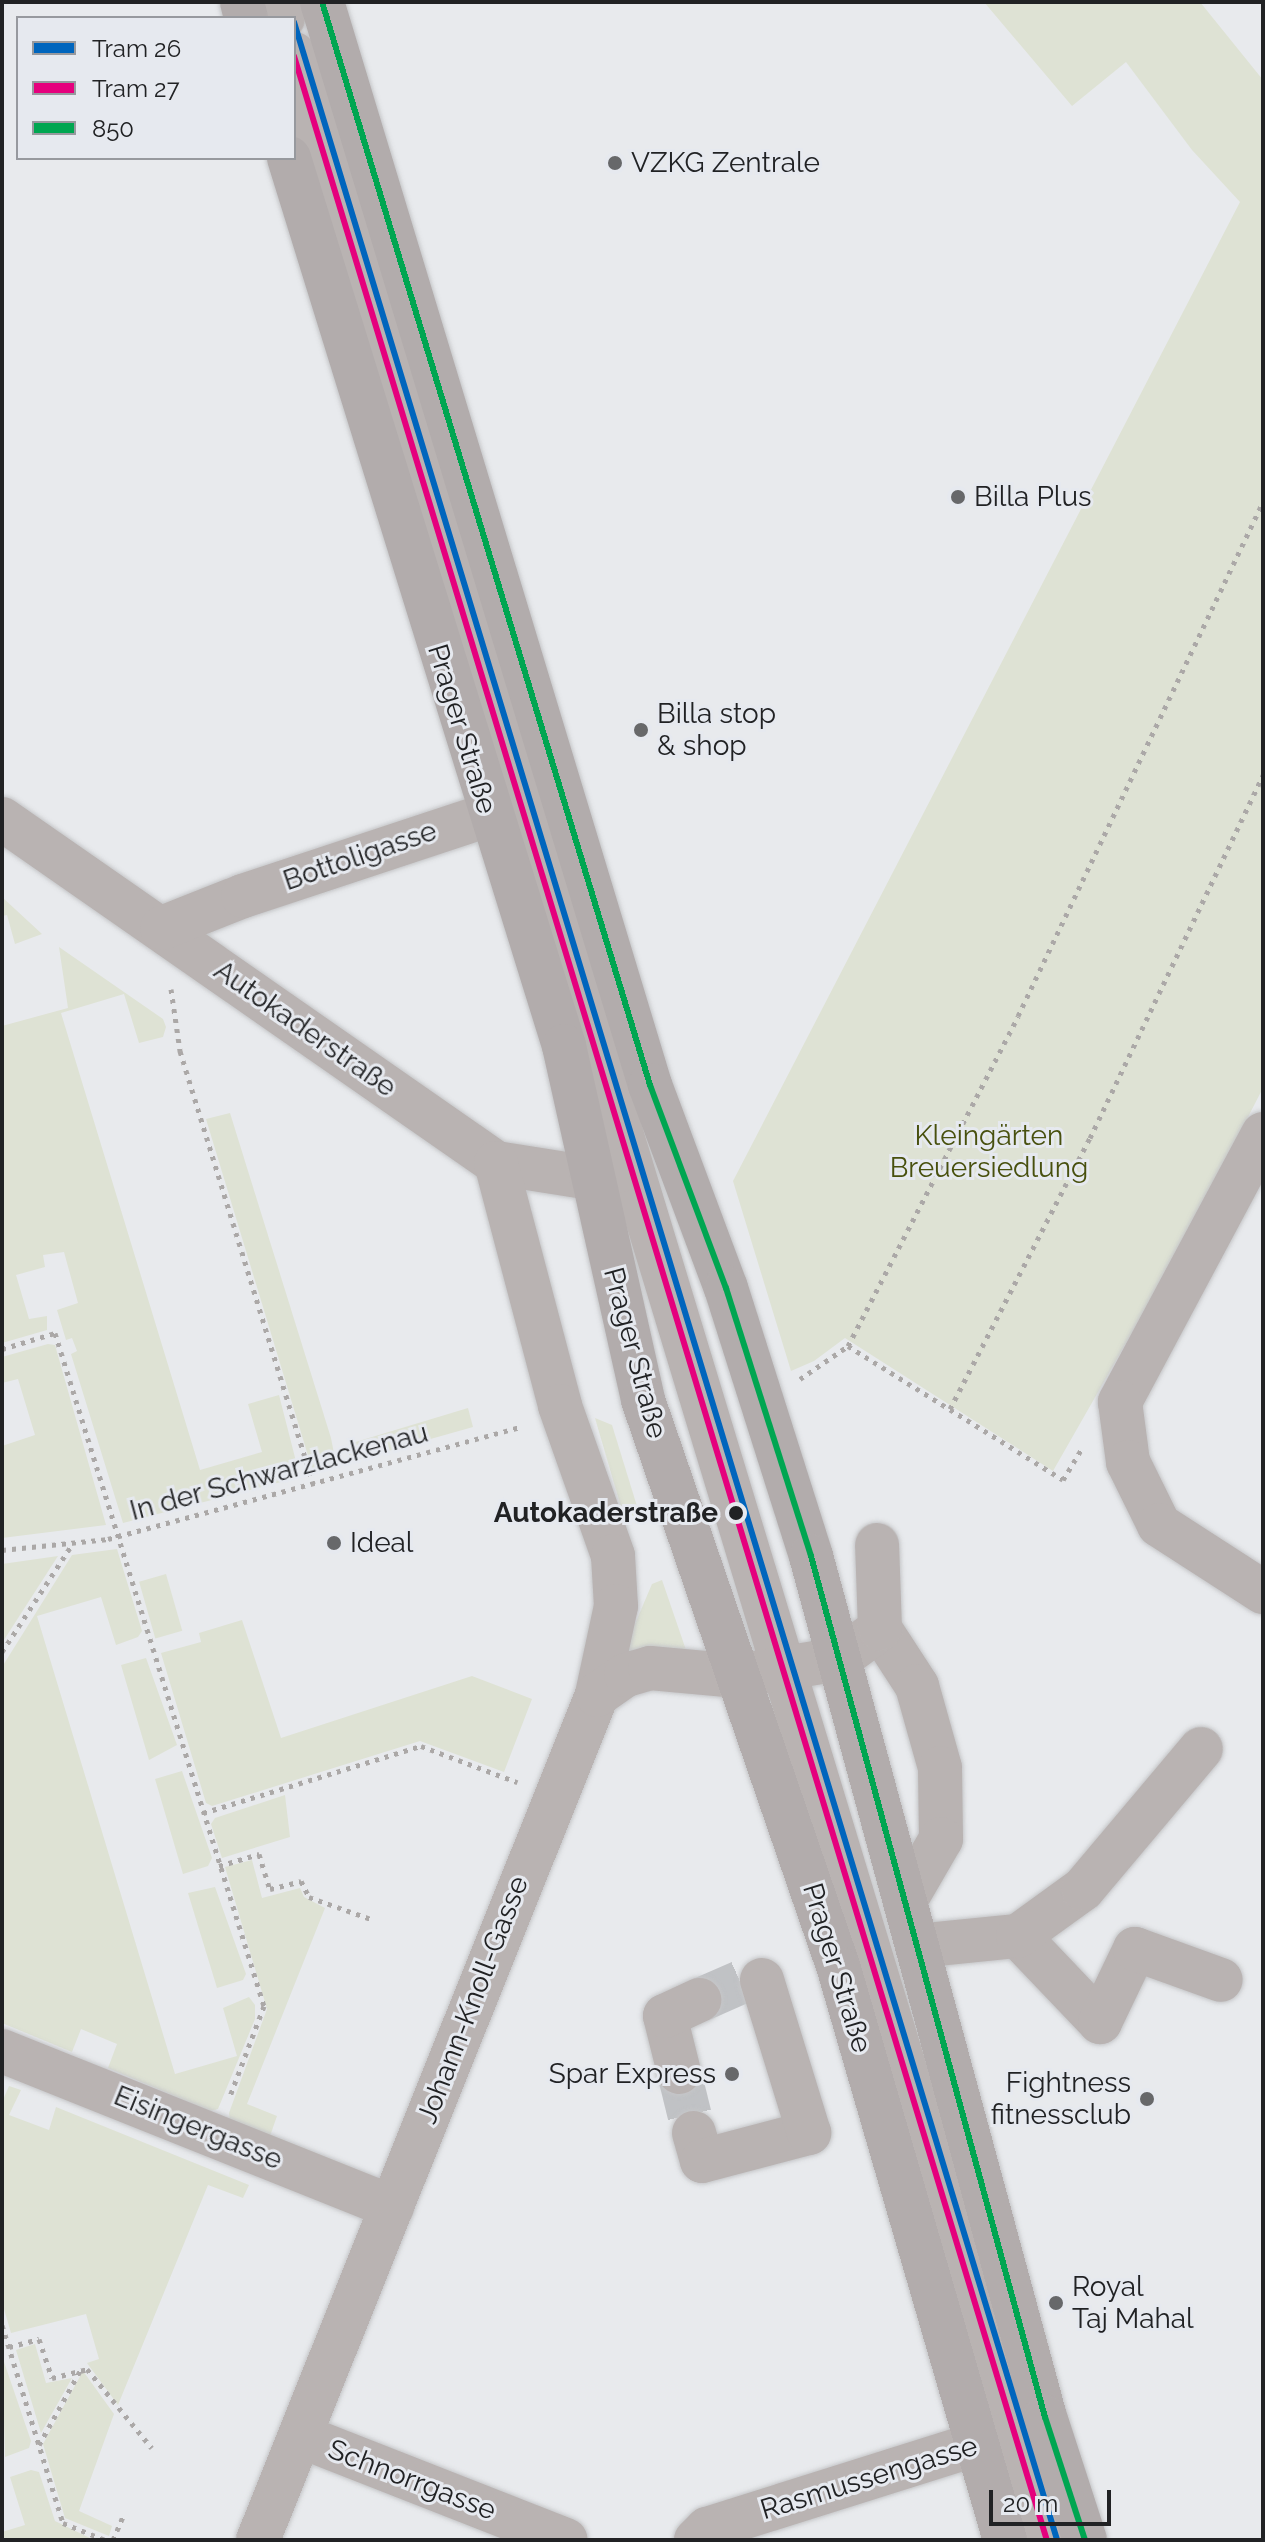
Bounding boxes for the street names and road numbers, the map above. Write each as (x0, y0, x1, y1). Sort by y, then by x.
street label: Prager Straße (420, 640, 504, 818)
street label: Bottoligasse (279, 814, 441, 898)
street label: Autokaderstraße (207, 954, 403, 1104)
street label: Prager Straße (596, 1264, 674, 1442)
street label: In der Schwarzlackenau (126, 1416, 432, 1528)
street label: Johann-Knoll-Gasse (410, 1872, 536, 2128)
street label: Prager Straße (795, 1879, 879, 2057)
street label: Eisingergasse (109, 2079, 287, 2177)
street label: Rasmussengasse (756, 2429, 982, 2527)
street label: Schnorrgasse (323, 2433, 501, 2527)

